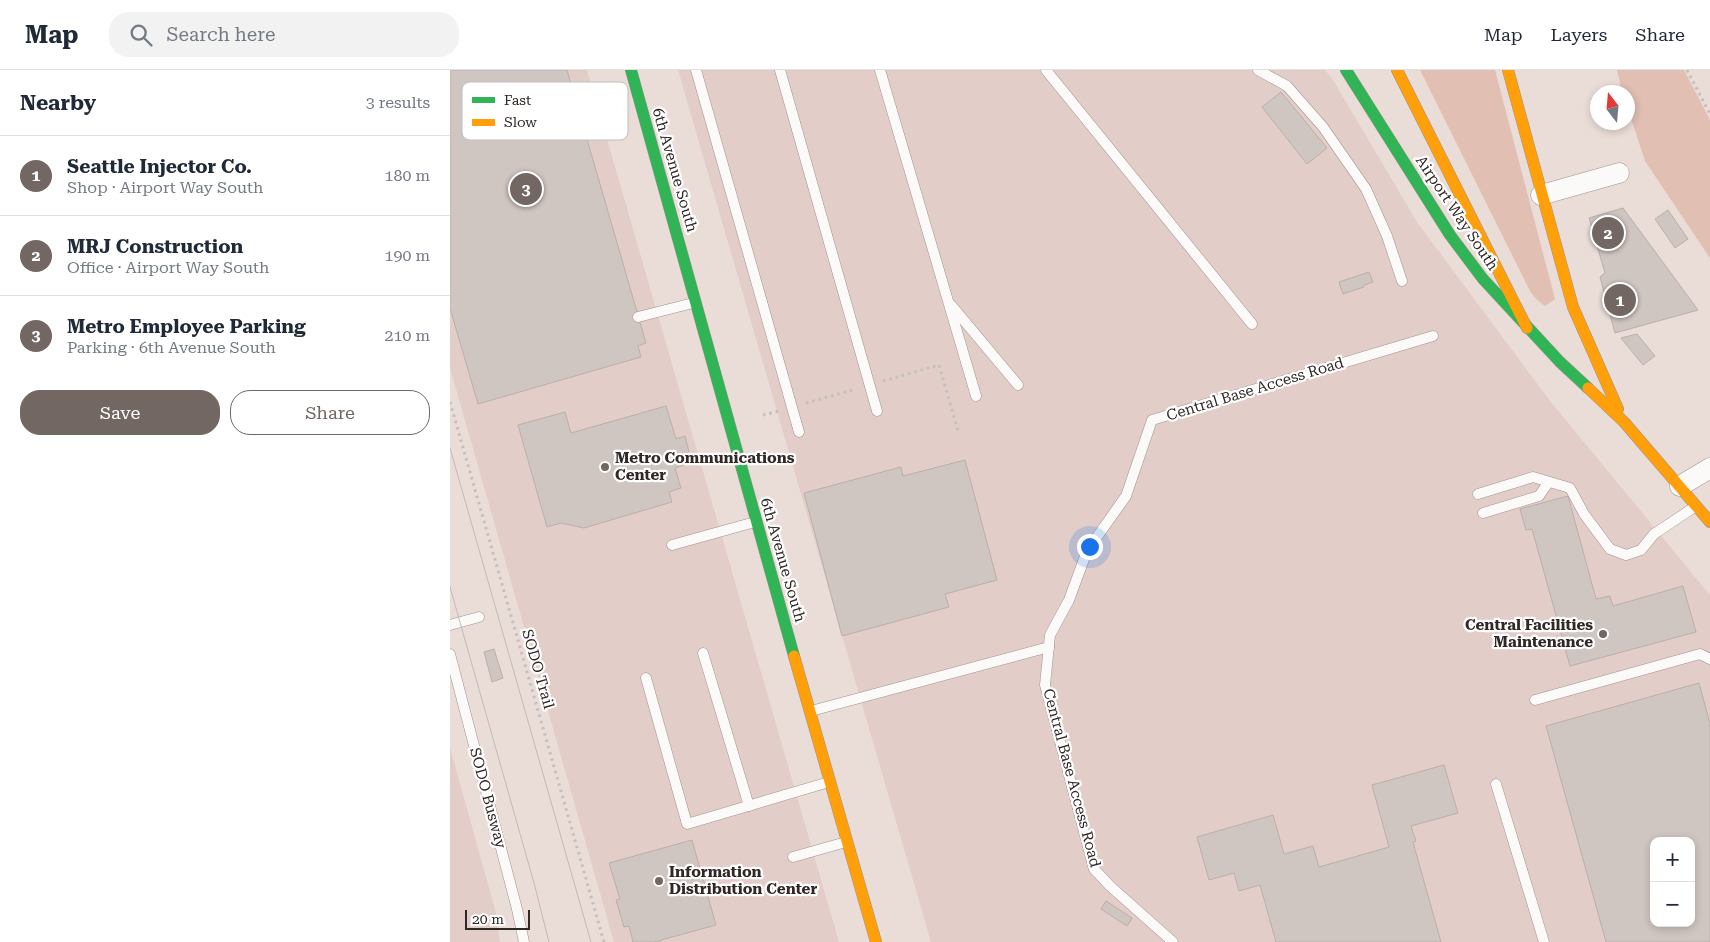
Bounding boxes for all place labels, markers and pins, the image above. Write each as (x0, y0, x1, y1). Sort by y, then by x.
pin: 3 (510, 170, 542, 208)
pin: 2 (1592, 214, 1624, 252)
pin: 1 (1604, 281, 1636, 319)
place label: Metro Communications Center (615, 449, 795, 484)
marker: Metro Communications Center (599, 461, 611, 473)
place label: Central Facilities Maintenance (1465, 616, 1593, 651)
marker: Central Facilities Maintenance (1597, 628, 1609, 640)
place label: Information Distribution Center (669, 863, 817, 898)
marker: Information Distribution Center (653, 875, 665, 887)

